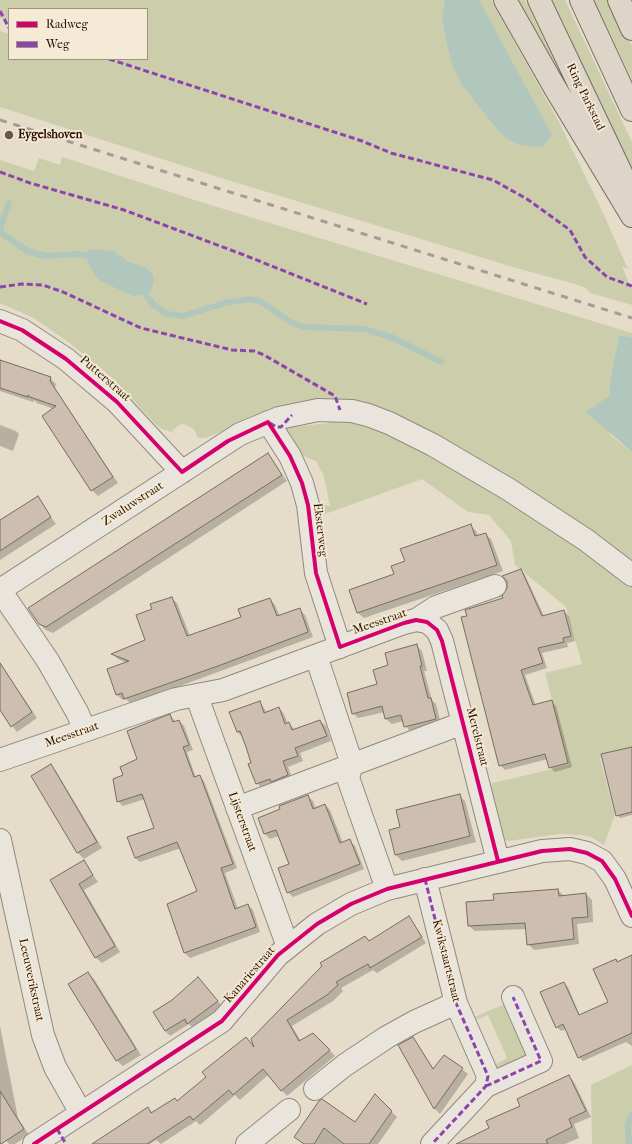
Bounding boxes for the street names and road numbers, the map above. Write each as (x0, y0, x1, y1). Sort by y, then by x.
street label: Ring Parkstad (563, 61, 607, 133)
street label: Putterstraat (77, 353, 133, 405)
street label: Zwaluwstraat (100, 479, 166, 529)
street label: Eksterweg (310, 502, 330, 558)
street label: Meesstraat (351, 606, 409, 638)
street label: Merelstraat (463, 706, 491, 768)
street label: Meesstraat (43, 719, 101, 751)
street label: Lijsterstraat (225, 790, 259, 854)
street label: Kwikstaartstraat (429, 918, 463, 1004)
street label: Leeuwerikstraat (15, 937, 47, 1023)
street label: Kanariestraat (221, 944, 279, 1006)

